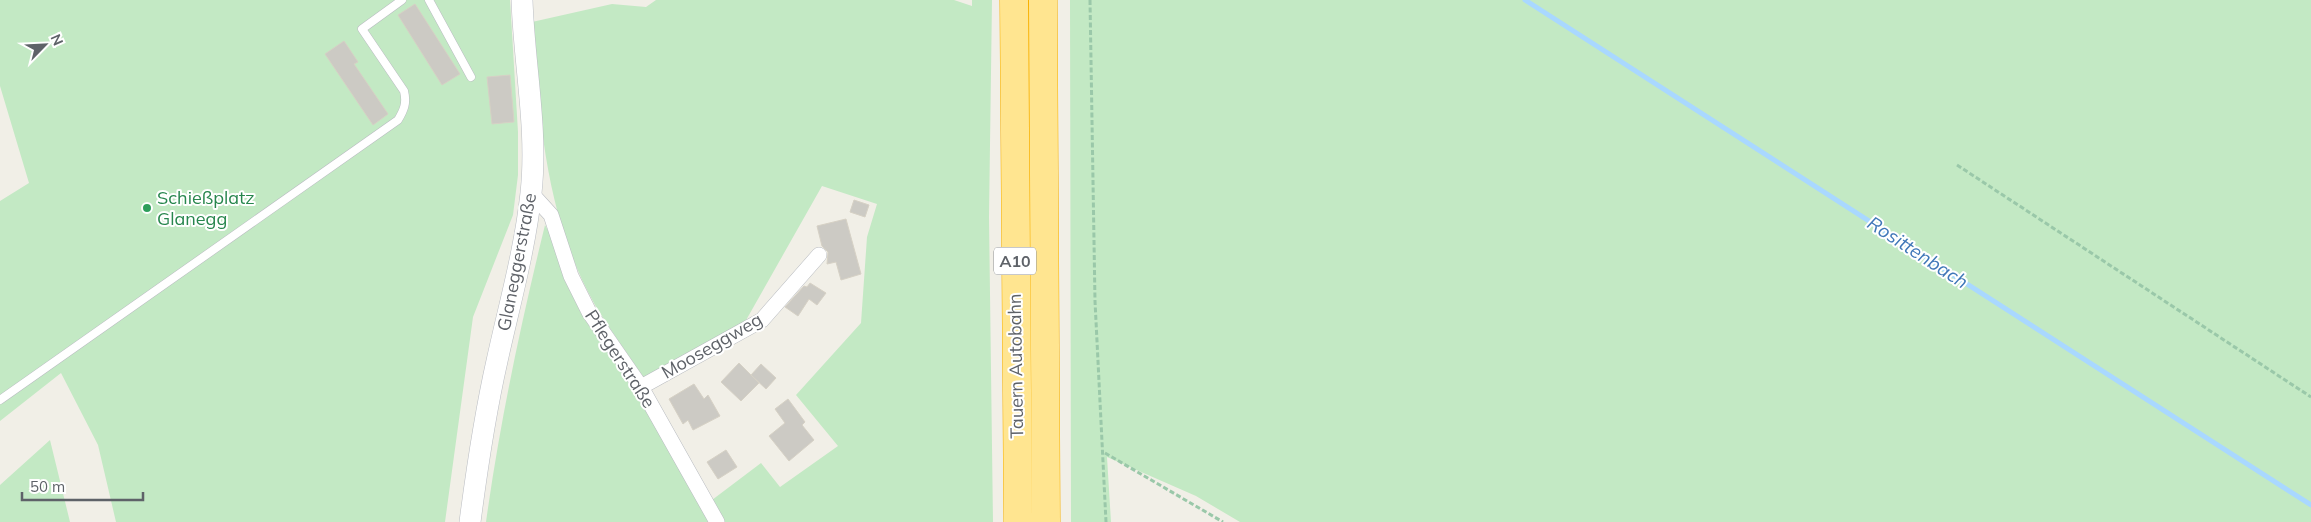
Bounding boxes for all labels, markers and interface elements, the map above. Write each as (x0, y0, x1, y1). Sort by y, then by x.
north arrow (20, 20, 70, 70)
text: N (47, 31, 67, 48)
place label: Schießplatz Glanegg (157, 186, 255, 230)
street label: Glaneggerstraße (492, 191, 541, 333)
marker: Schießplatz Glanegg (141, 202, 153, 214)
water label: Rosittenbach (1863, 210, 1973, 294)
road number: A10 (994, 248, 1036, 274)
street label: Tauern Autobahn (1003, 293, 1028, 439)
street label: Pflegerstraße (580, 305, 661, 412)
street label: Mooseggweg (657, 307, 766, 384)
scale bar (22, 470, 144, 502)
text: 50 m (30, 477, 65, 496)

